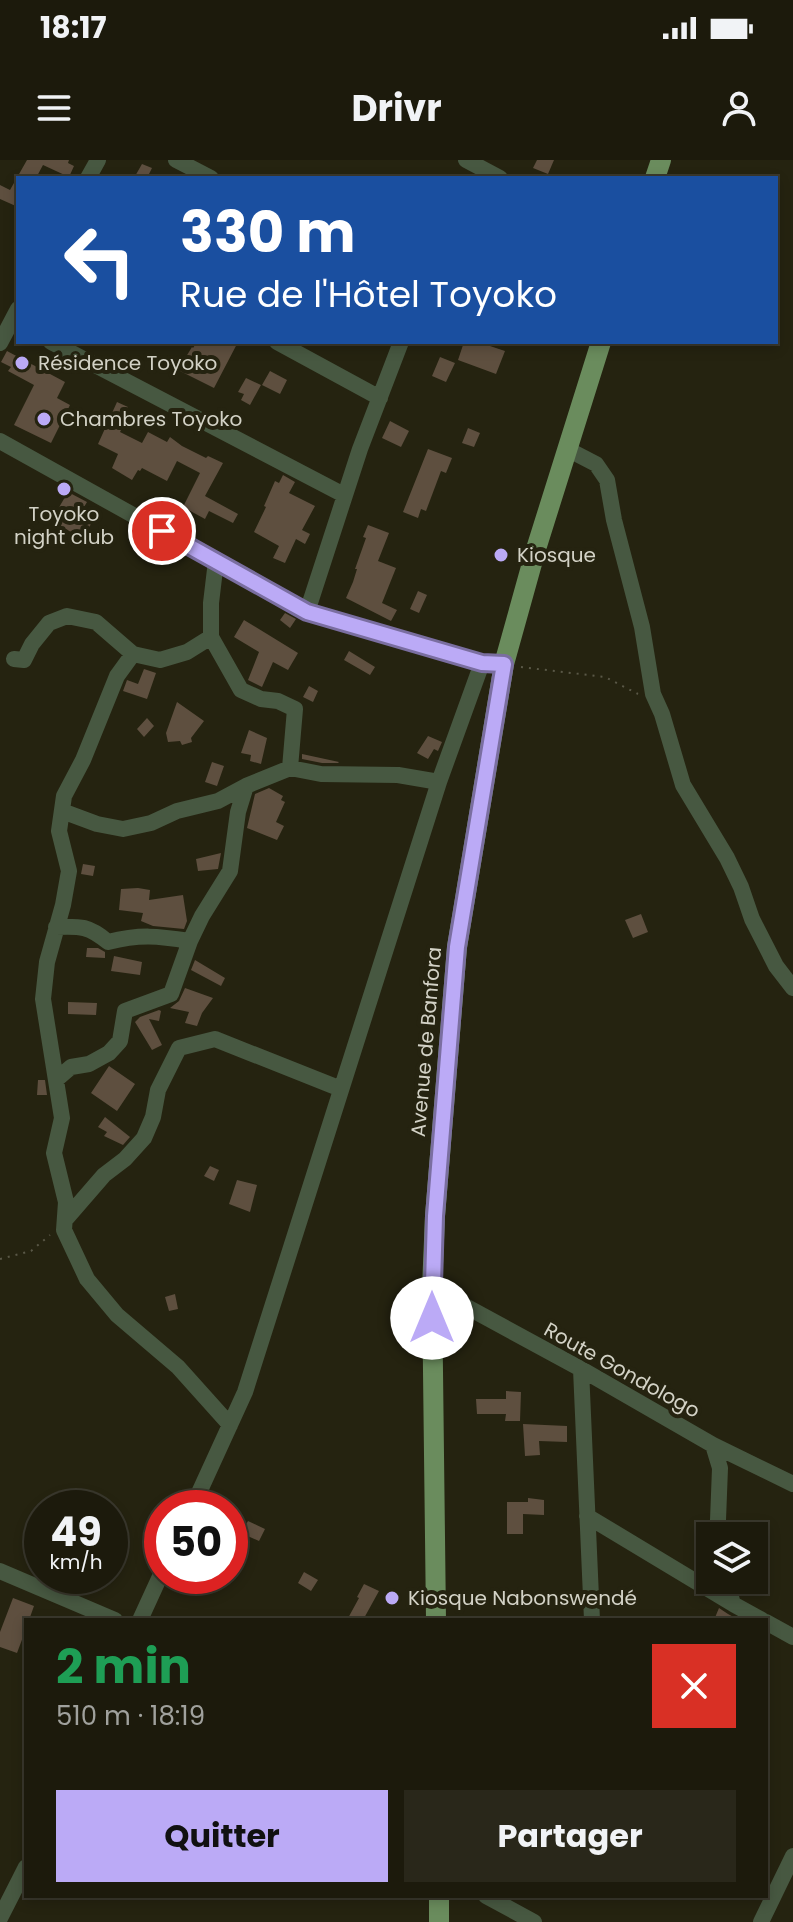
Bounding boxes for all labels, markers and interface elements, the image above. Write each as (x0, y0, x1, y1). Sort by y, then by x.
text: 18:17 (40, 6, 107, 49)
text: Drivr (351, 83, 442, 134)
icon: menu (32, 86, 76, 130)
icon: person (717, 86, 761, 130)
text: 330 m (180, 193, 355, 272)
icon: left (48, 208, 152, 312)
text: Rue de l'Hôtel Toyoko (180, 269, 557, 320)
place label: Résidence Toyoko (38, 349, 217, 377)
marker: Résidence Toyoko (13, 354, 31, 372)
place label: Chambres Toyoko (60, 405, 242, 433)
marker: Chambres Toyoko (35, 410, 53, 428)
marker: Toyoko night club (55, 480, 73, 498)
pin (128, 497, 196, 565)
place label: Toyoko night club (14, 500, 114, 551)
icon: arrive (140, 509, 184, 553)
place label: Kiosque (517, 541, 596, 569)
marker: Kiosque (492, 546, 510, 564)
street label: Avenue de Banfora (404, 946, 448, 1138)
position arrow (390, 1276, 474, 1360)
street label: Route Gondologo (539, 1316, 705, 1424)
speed limit sign: 50 (144, 1490, 248, 1594)
text: 49 (50, 1504, 102, 1560)
map controls (696, 1522, 768, 1594)
button: layers (696, 1522, 768, 1594)
text: km/h (49, 1548, 103, 1576)
place label: Kiosque Nabonswendé (408, 1584, 637, 1612)
marker: Kiosque Nabonswendé (383, 1589, 401, 1607)
text: 2 min (56, 1633, 191, 1700)
button: close (652, 1644, 736, 1728)
text: 510 m · 18:19 (56, 1698, 205, 1734)
button: Quitter (56, 1790, 388, 1882)
button: Partager (404, 1790, 736, 1882)

